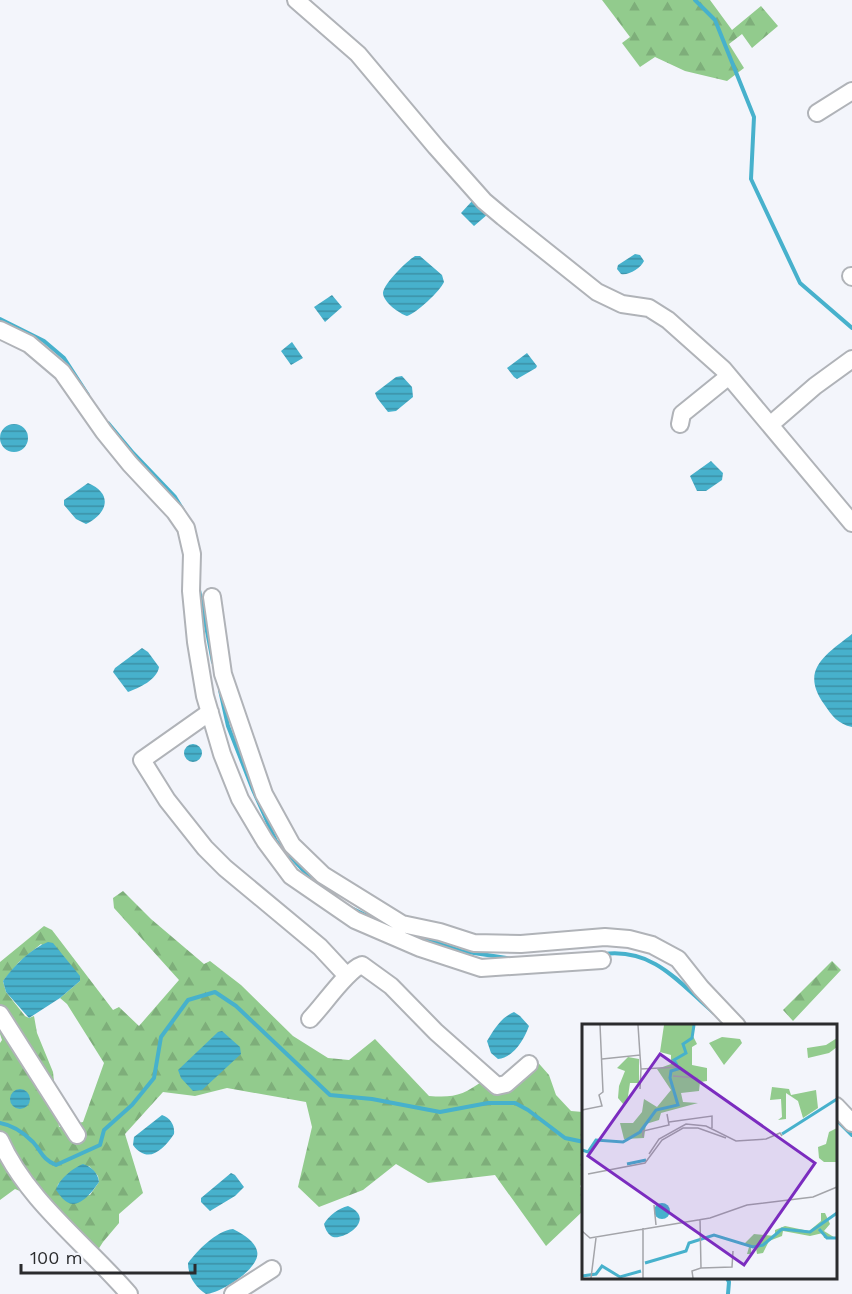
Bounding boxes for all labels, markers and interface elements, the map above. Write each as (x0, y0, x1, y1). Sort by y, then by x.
inset map (582, 1024, 837, 1279)
scale bar (21, 1237, 195, 1275)
text: 100 m (30, 1247, 83, 1268)

